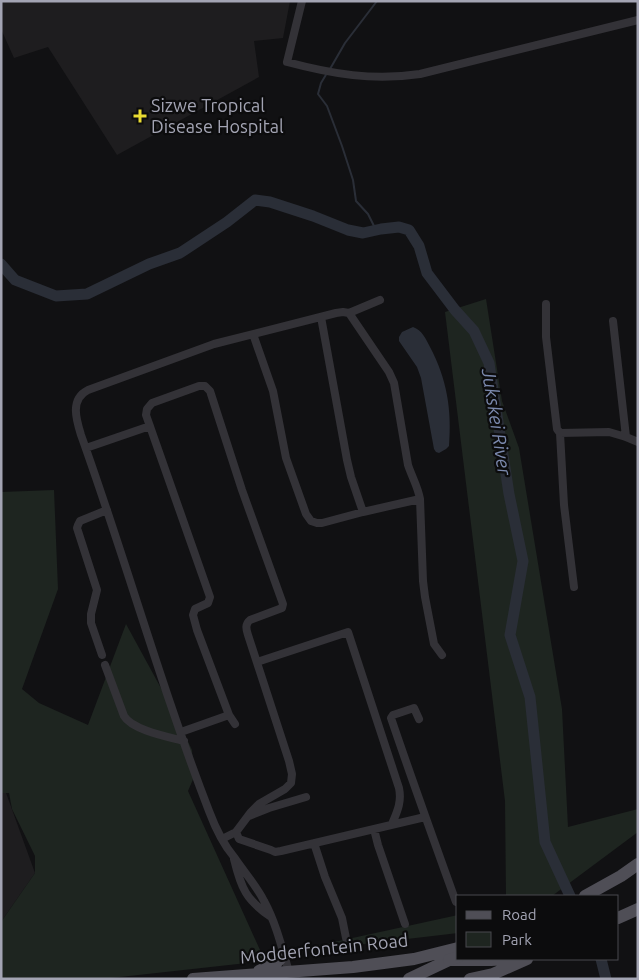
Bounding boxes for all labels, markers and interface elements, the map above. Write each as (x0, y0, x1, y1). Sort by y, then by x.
place label: Sizwe Tropical Disease Hospital (151, 95, 284, 136)
marker: Sizwe Tropical Disease Hospital (133, 109, 147, 123)
water label: Jukskei River (478, 366, 516, 477)
legend (456, 895, 619, 960)
text: Road (502, 906, 537, 923)
street label: Modderfontein Road (239, 929, 409, 967)
text: Park (502, 931, 532, 948)

